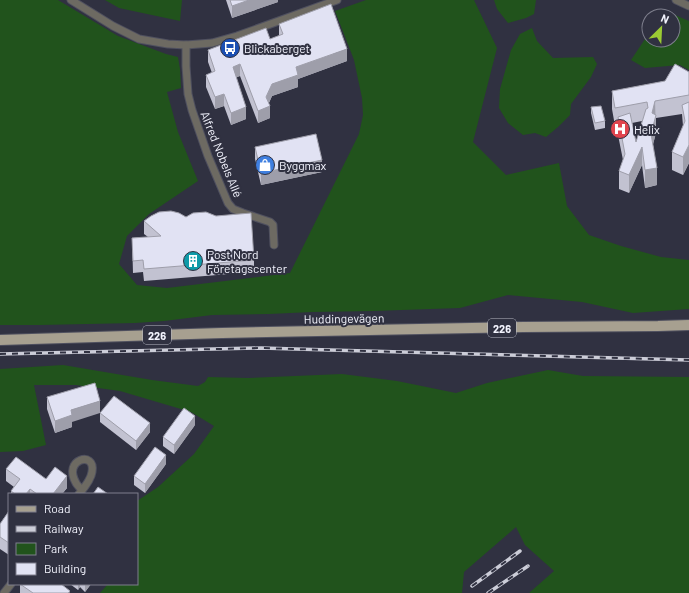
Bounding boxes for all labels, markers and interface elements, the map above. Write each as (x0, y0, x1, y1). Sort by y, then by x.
north arrow (641, 8, 681, 48)
text: N (659, 11, 671, 26)
bus stop icon: Blickaberget (219, 37, 241, 59)
place label: Blickaberget (244, 41, 310, 55)
street label: Alfred Nobels Allé (198, 109, 246, 199)
hospital icon: Helix (609, 118, 631, 140)
place label: Helix (634, 122, 660, 136)
shop icon: Byggmax (254, 154, 276, 176)
place label: Byggmax (279, 158, 327, 172)
place label: Post Nord Företagscenter (207, 247, 288, 275)
building icon: Post Nord Företagscenter (182, 250, 204, 272)
street label: Huddingevägen (304, 310, 384, 326)
road number: 226 (488, 319, 516, 337)
road number: 226 (143, 326, 171, 344)
legend (8, 493, 138, 585)
text: Road (44, 501, 71, 515)
text: Railway (44, 521, 84, 535)
text: Park (44, 541, 68, 555)
text: Building (44, 561, 86, 575)

